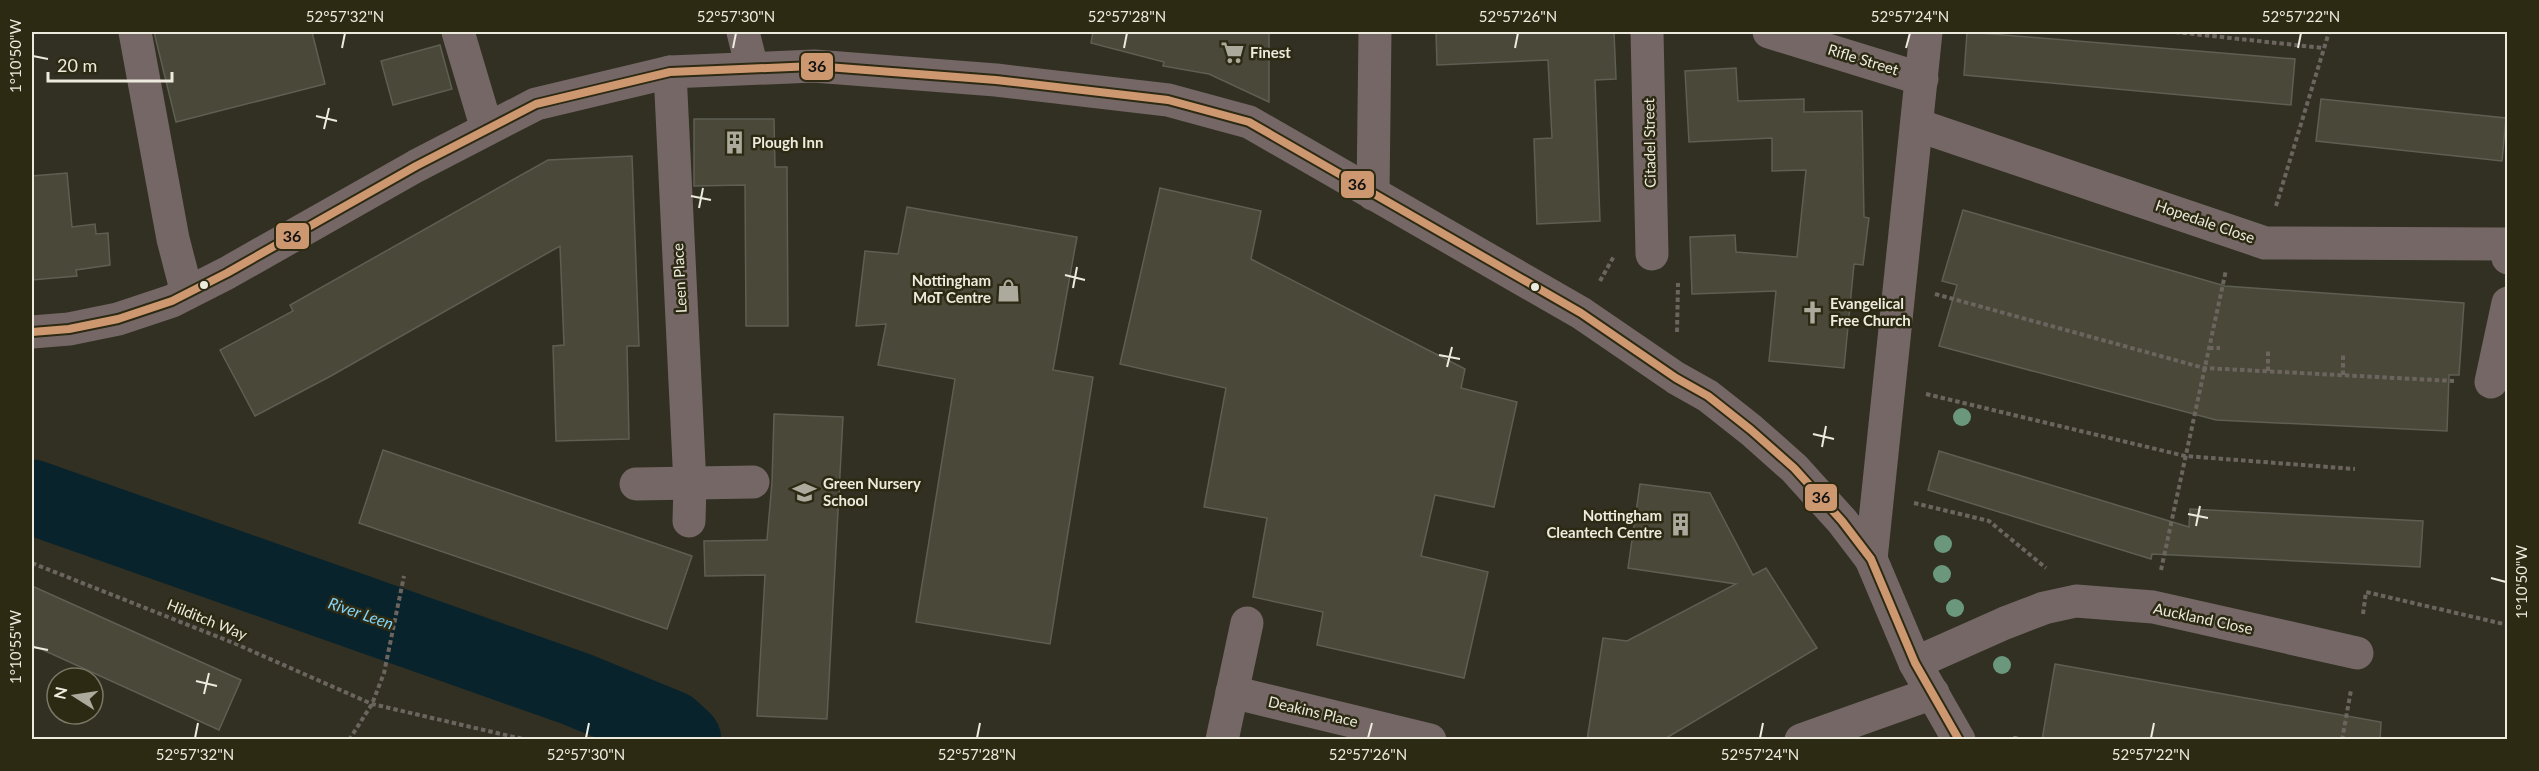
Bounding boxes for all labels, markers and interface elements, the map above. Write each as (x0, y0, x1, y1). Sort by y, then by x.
text: 52°57'32"N (306, 7, 384, 25)
text: 52°57'30"N (697, 7, 775, 25)
text: 52°57'28"N (1088, 7, 1166, 25)
text: 52°57'26"N (1479, 7, 1557, 25)
text: 52°57'24"N (1871, 7, 1949, 25)
text: 52°57'22"N (2262, 7, 2340, 25)
text: 1°10'50"W (6, 19, 24, 93)
supermarket icon: Finest (1219, 40, 1245, 66)
street label: Rifle Street (1826, 40, 1901, 79)
place label: Finest (1250, 43, 1291, 61)
scale bar (48, 45, 172, 83)
line badge: 36 (800, 52, 834, 81)
text: 20 m (57, 54, 97, 76)
text: 36 (808, 56, 826, 75)
street label: Citadel Street (1639, 97, 1659, 188)
building icon: Plough Inn (721, 130, 747, 156)
place label: Plough Inn (752, 133, 823, 151)
line badge: 36 (1340, 170, 1375, 199)
text: 36 (1348, 174, 1366, 193)
street label: Hopedale Close (2153, 196, 2257, 246)
line badge: 36 (275, 222, 310, 250)
text: 36 (283, 226, 301, 245)
street label: Leen Place (668, 243, 690, 314)
place label: Nottingham MoT Centre (912, 271, 991, 306)
shop icon: Nottingham MoT Centre (996, 277, 1022, 303)
unlabelled marker (198, 279, 210, 291)
unlabelled marker (1529, 281, 1541, 293)
place label: Evangelical Free Church (1830, 294, 1911, 329)
church icon: Evangelical Free Church (1799, 300, 1825, 326)
place label: Green Nursery School (823, 474, 921, 509)
school or university icon: Green Nursery School (792, 480, 818, 506)
line badge: 36 (1804, 483, 1838, 512)
text: 36 (1812, 487, 1830, 506)
place label: Nottingham Cleantech Centre (1546, 506, 1662, 541)
building icon: Nottingham Cleantech Centre (1667, 512, 1693, 538)
text: 1°10'50"W (2512, 545, 2530, 619)
water label: River Leen (326, 593, 396, 633)
street label: Hilditch Way (165, 595, 250, 643)
street label: Auckland Close (2152, 599, 2255, 637)
text: 1°10'55"W (6, 610, 24, 684)
north arrow (45, 666, 105, 726)
text: N (49, 685, 70, 701)
street label: Deakins Place (1267, 692, 1360, 730)
text: 52°57'32"N (156, 745, 234, 763)
text: 52°57'30"N (547, 745, 625, 763)
text: 52°57'28"N (938, 745, 1016, 763)
text: 52°57'26"N (1329, 745, 1407, 763)
text: 52°57'24"N (1721, 745, 1799, 763)
text: 52°57'22"N (2112, 745, 2190, 763)

